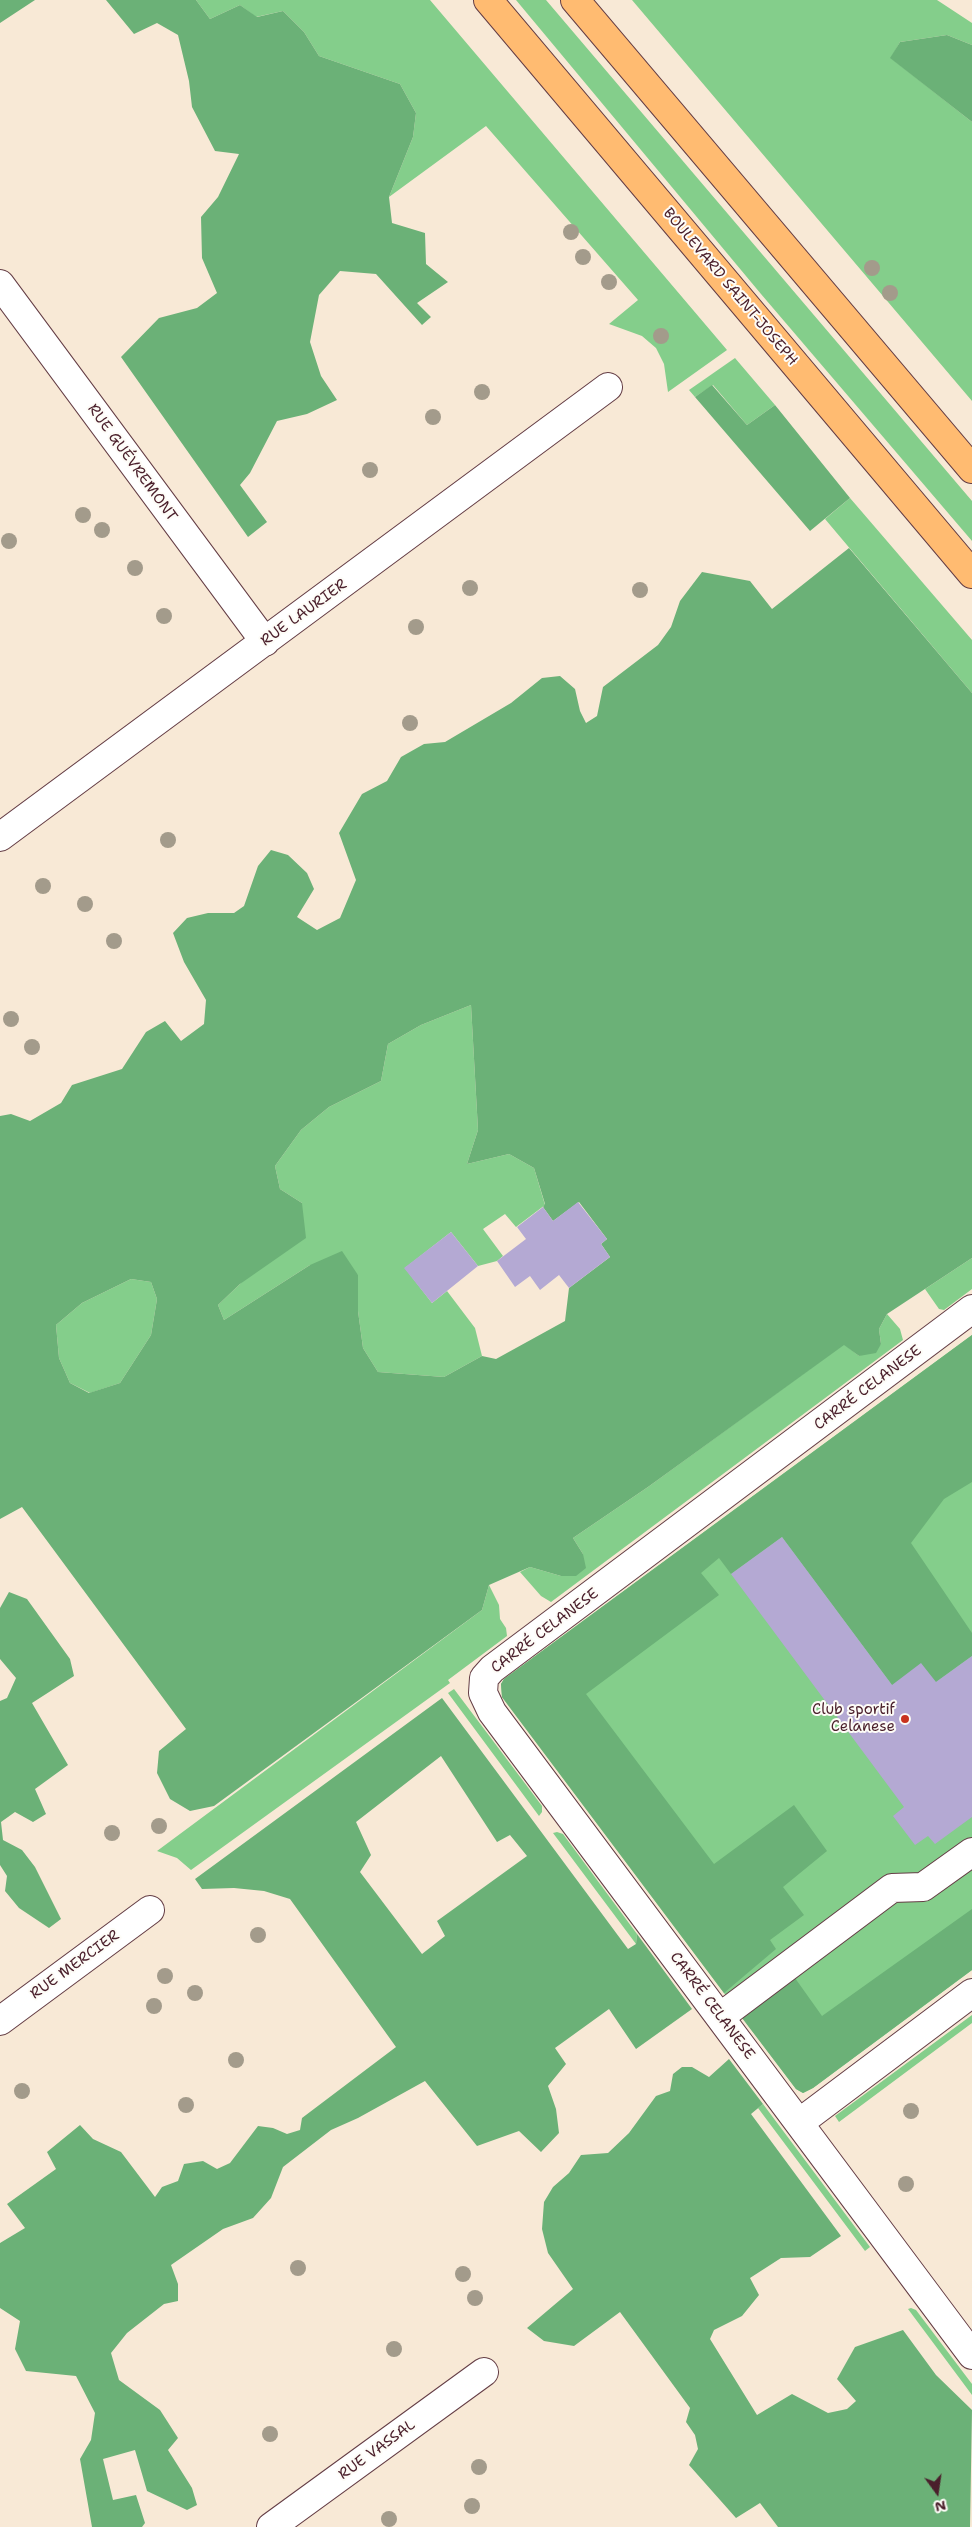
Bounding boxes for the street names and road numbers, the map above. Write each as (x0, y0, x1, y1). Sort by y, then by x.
street label: BOULEVARD SAINT-JOSEPH (659, 205, 801, 369)
street label: RUE GUÉVREMONT (83, 401, 181, 525)
street label: RUE LAURIER (257, 576, 351, 650)
street label: CARRÉ CELANESE (811, 1342, 925, 1434)
street label: CARRÉ CELANESE (488, 1585, 602, 1677)
street label: RUE MERCIER (27, 1927, 123, 2003)
street label: CARRÉ CELANESE (666, 1949, 758, 2063)
street label: RUE VASSAL (335, 2416, 419, 2484)

